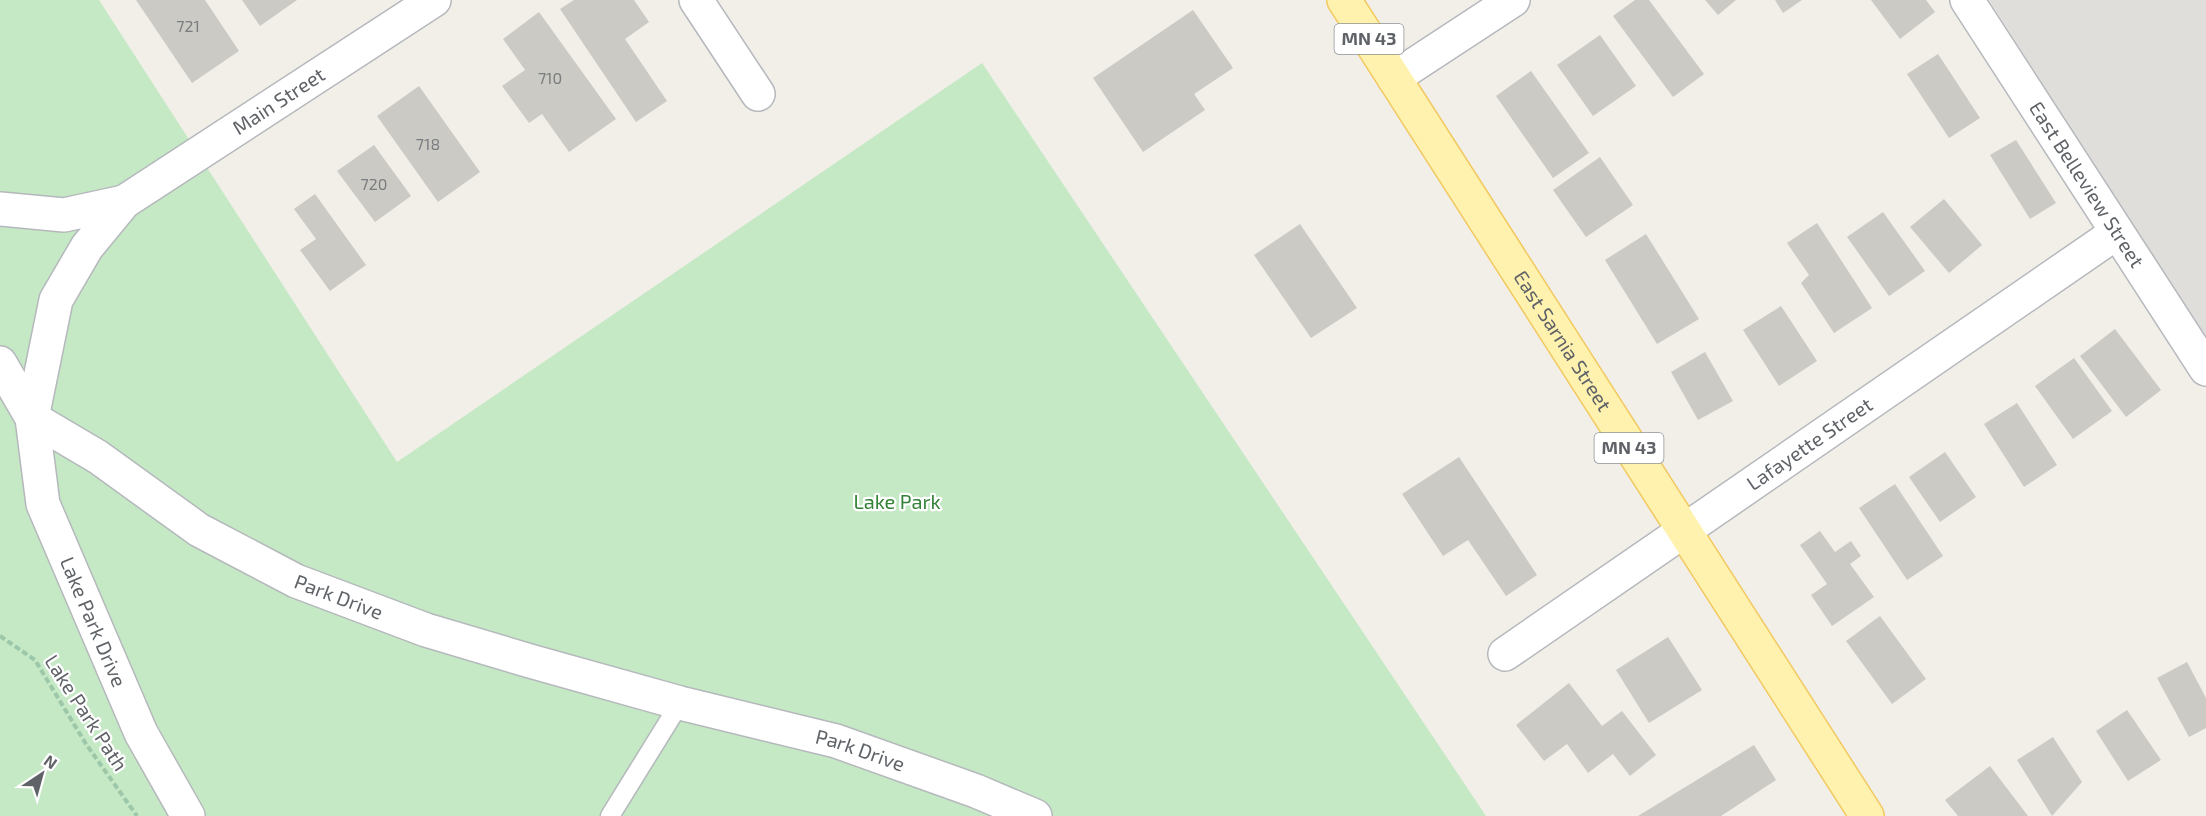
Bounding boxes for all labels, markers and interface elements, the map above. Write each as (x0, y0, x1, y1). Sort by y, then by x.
house number: 721 (176, 16, 200, 35)
road number: MN 43 (1334, 24, 1404, 54)
street label: Main Street (228, 61, 329, 139)
house number: 710 (538, 68, 562, 87)
street label: East Belleview Street (2025, 97, 2150, 272)
house number: 718 (416, 134, 440, 153)
house number: 720 (361, 174, 387, 193)
street label: East Sarnia Street (1509, 266, 1617, 416)
street label: Lafayette Street (1742, 391, 1877, 495)
road number: MN 43 (1594, 433, 1664, 463)
park label: Lake Park (853, 489, 941, 513)
street label: Lake Park Drive (56, 553, 132, 690)
street label: Park Drive (291, 569, 387, 624)
street label: Lake Park Path (40, 650, 133, 775)
street label: Park Drive (813, 723, 908, 776)
north arrow (12, 744, 72, 804)
text: N (41, 750, 61, 773)

